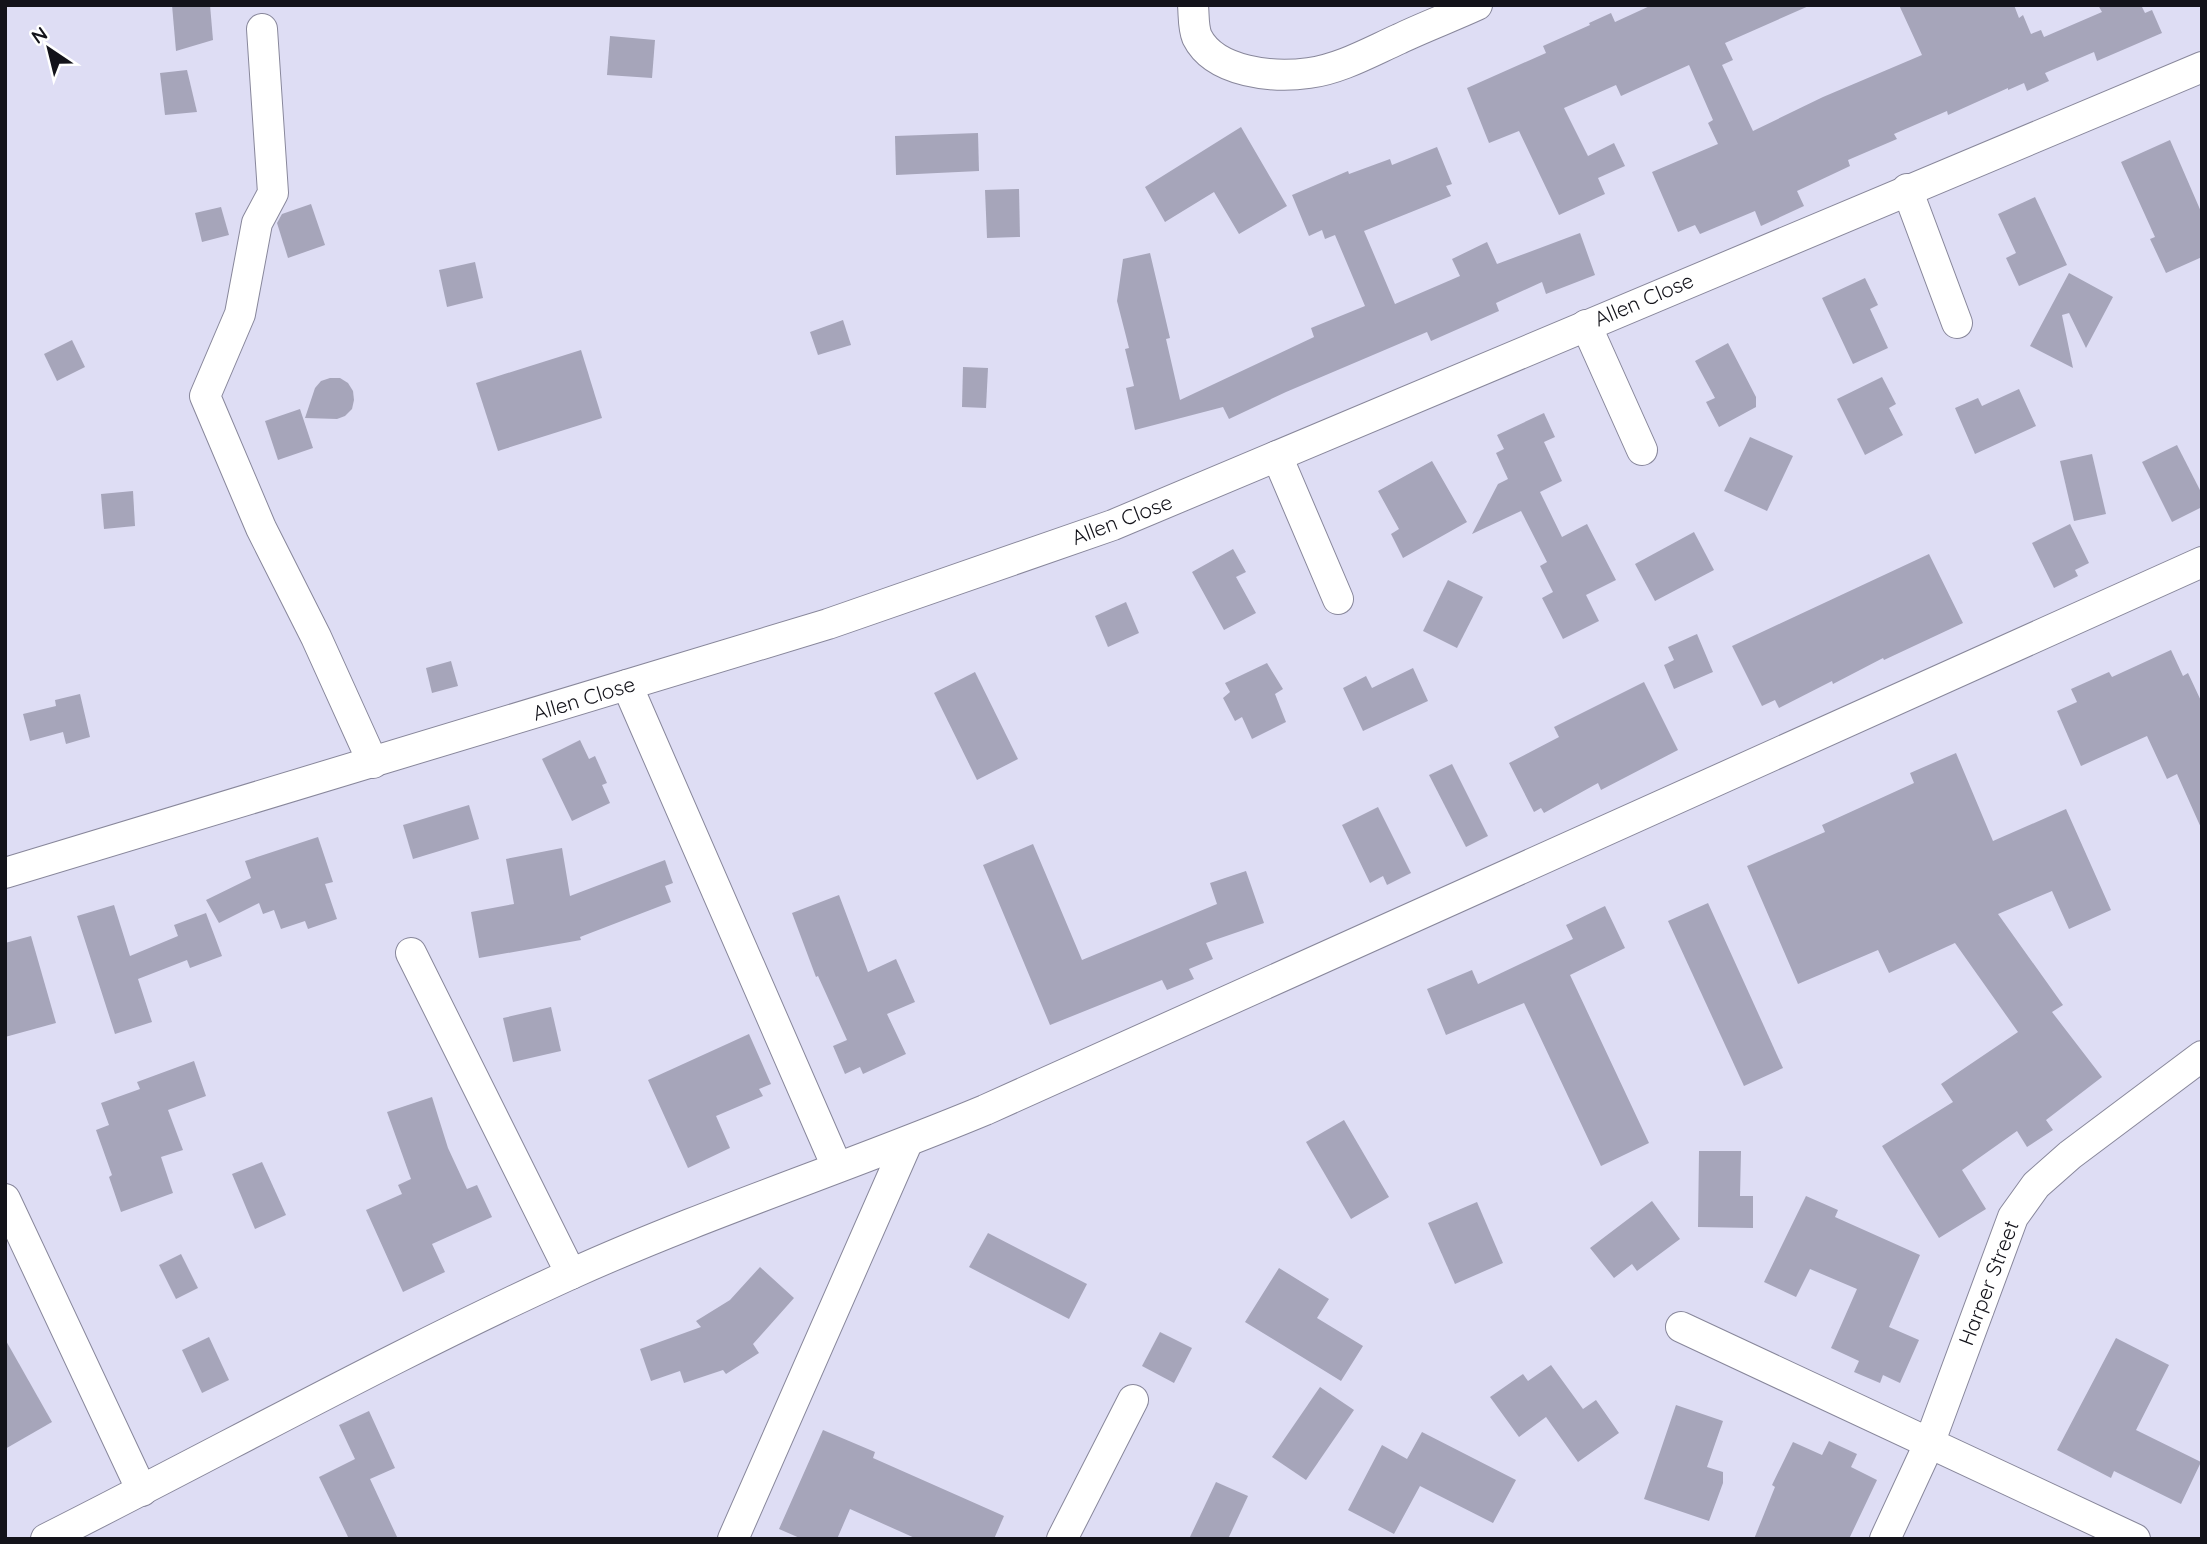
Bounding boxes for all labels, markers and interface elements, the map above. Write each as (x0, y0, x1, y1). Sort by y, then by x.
north arrow (14, 14, 84, 84)
text: N (27, 21, 52, 49)
street label: Allen Close (1590, 266, 1697, 332)
street label: Allen Close (1068, 488, 1176, 550)
street label: Allen Close (529, 670, 638, 726)
street label: Harper Street (1952, 1216, 2024, 1349)

